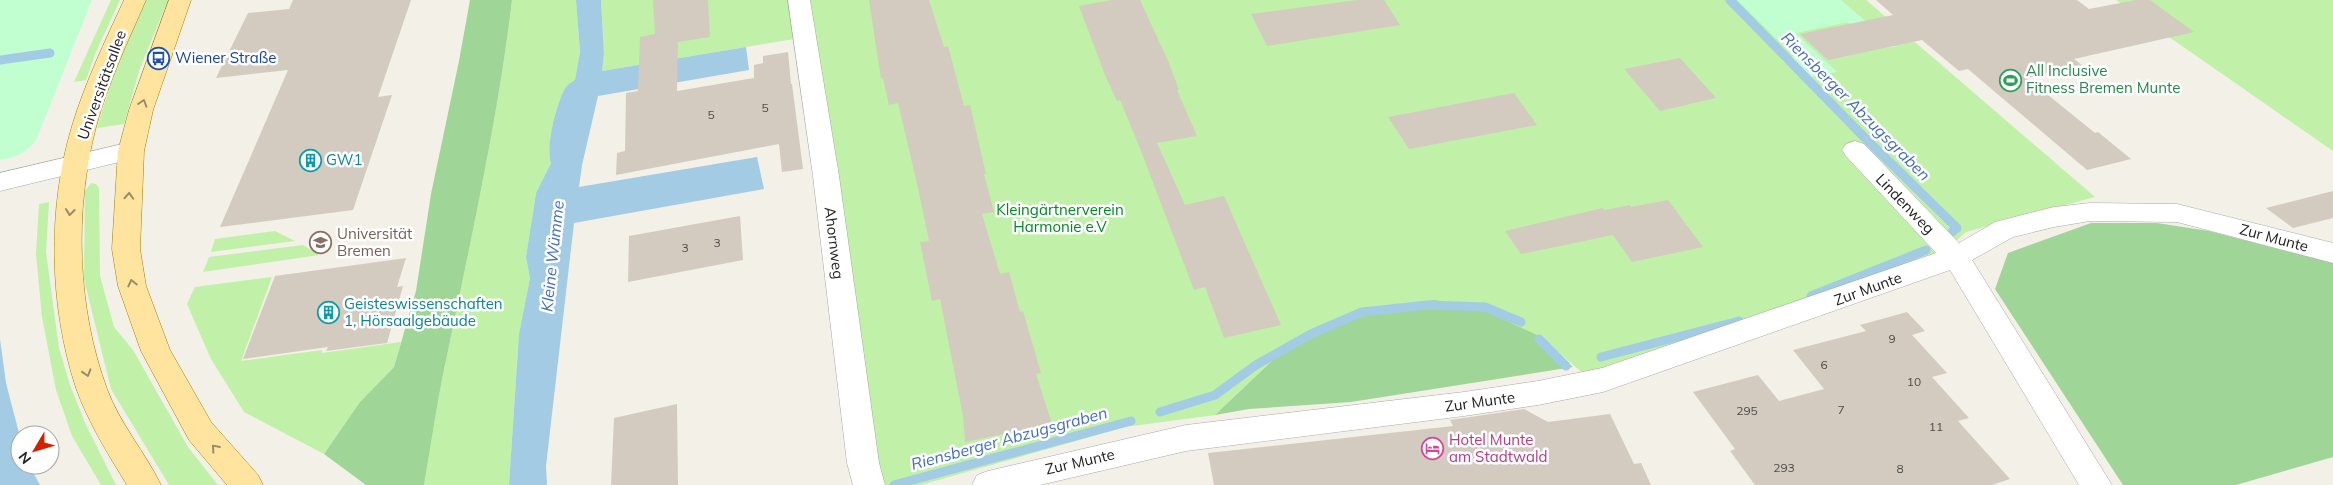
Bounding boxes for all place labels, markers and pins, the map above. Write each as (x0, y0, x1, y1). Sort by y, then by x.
bus stop icon: Wiener Straße (147, 46, 171, 70)
place label: Wiener Straße (175, 48, 276, 67)
place label: All Inclusive Fitness Bremen Munte (2026, 61, 2180, 97)
sports icon: All Inclusive Fitness Bremen Munte (1998, 68, 2022, 92)
building icon: GW1 (298, 148, 322, 172)
place label: GW1 (326, 150, 363, 169)
place label: Universität Bremen (337, 224, 412, 260)
school or university icon: Universität Bremen (309, 231, 333, 255)
place label: Geisteswissenschaften 1, Hörsaalgebäude (344, 294, 503, 330)
building icon: Geisteswissenschaften 1, Hörsaalgebäude (316, 301, 340, 325)
place label: Hotel Munte am Stadtwald (1449, 430, 1547, 466)
hotel icon: Hotel Munte am Stadtwald (1421, 437, 1445, 461)

